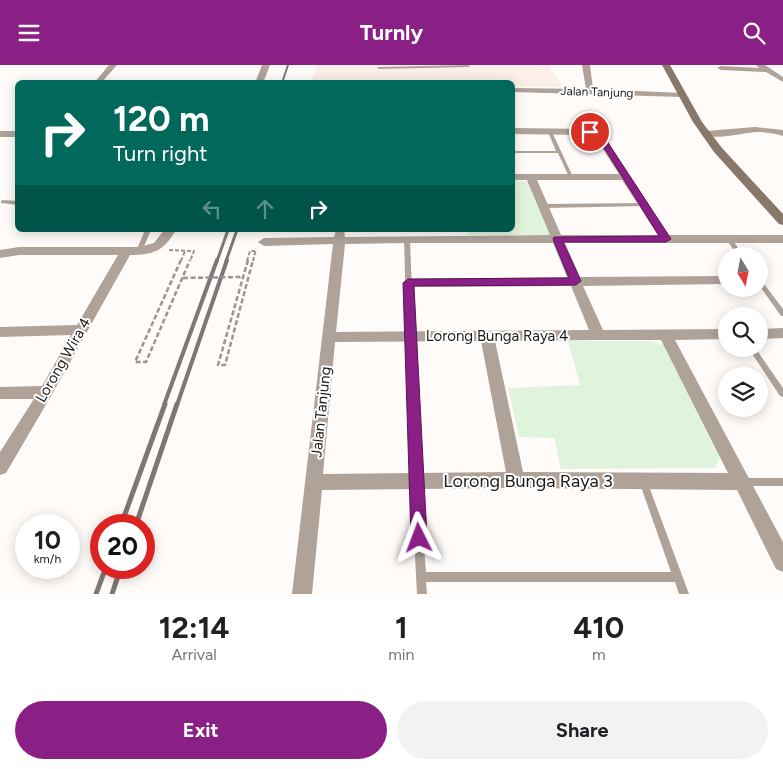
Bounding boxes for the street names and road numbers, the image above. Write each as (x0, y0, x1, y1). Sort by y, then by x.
street label: Jalan Tanjung (560, 84, 634, 100)
street label: Lorong Wira 4 (32, 314, 94, 406)
street label: Lorong Bunga Raya 4 (426, 327, 568, 345)
street label: Jalan Tanjung (307, 366, 335, 458)
street label: Lorong Bunga Raya 3 (443, 470, 613, 492)

